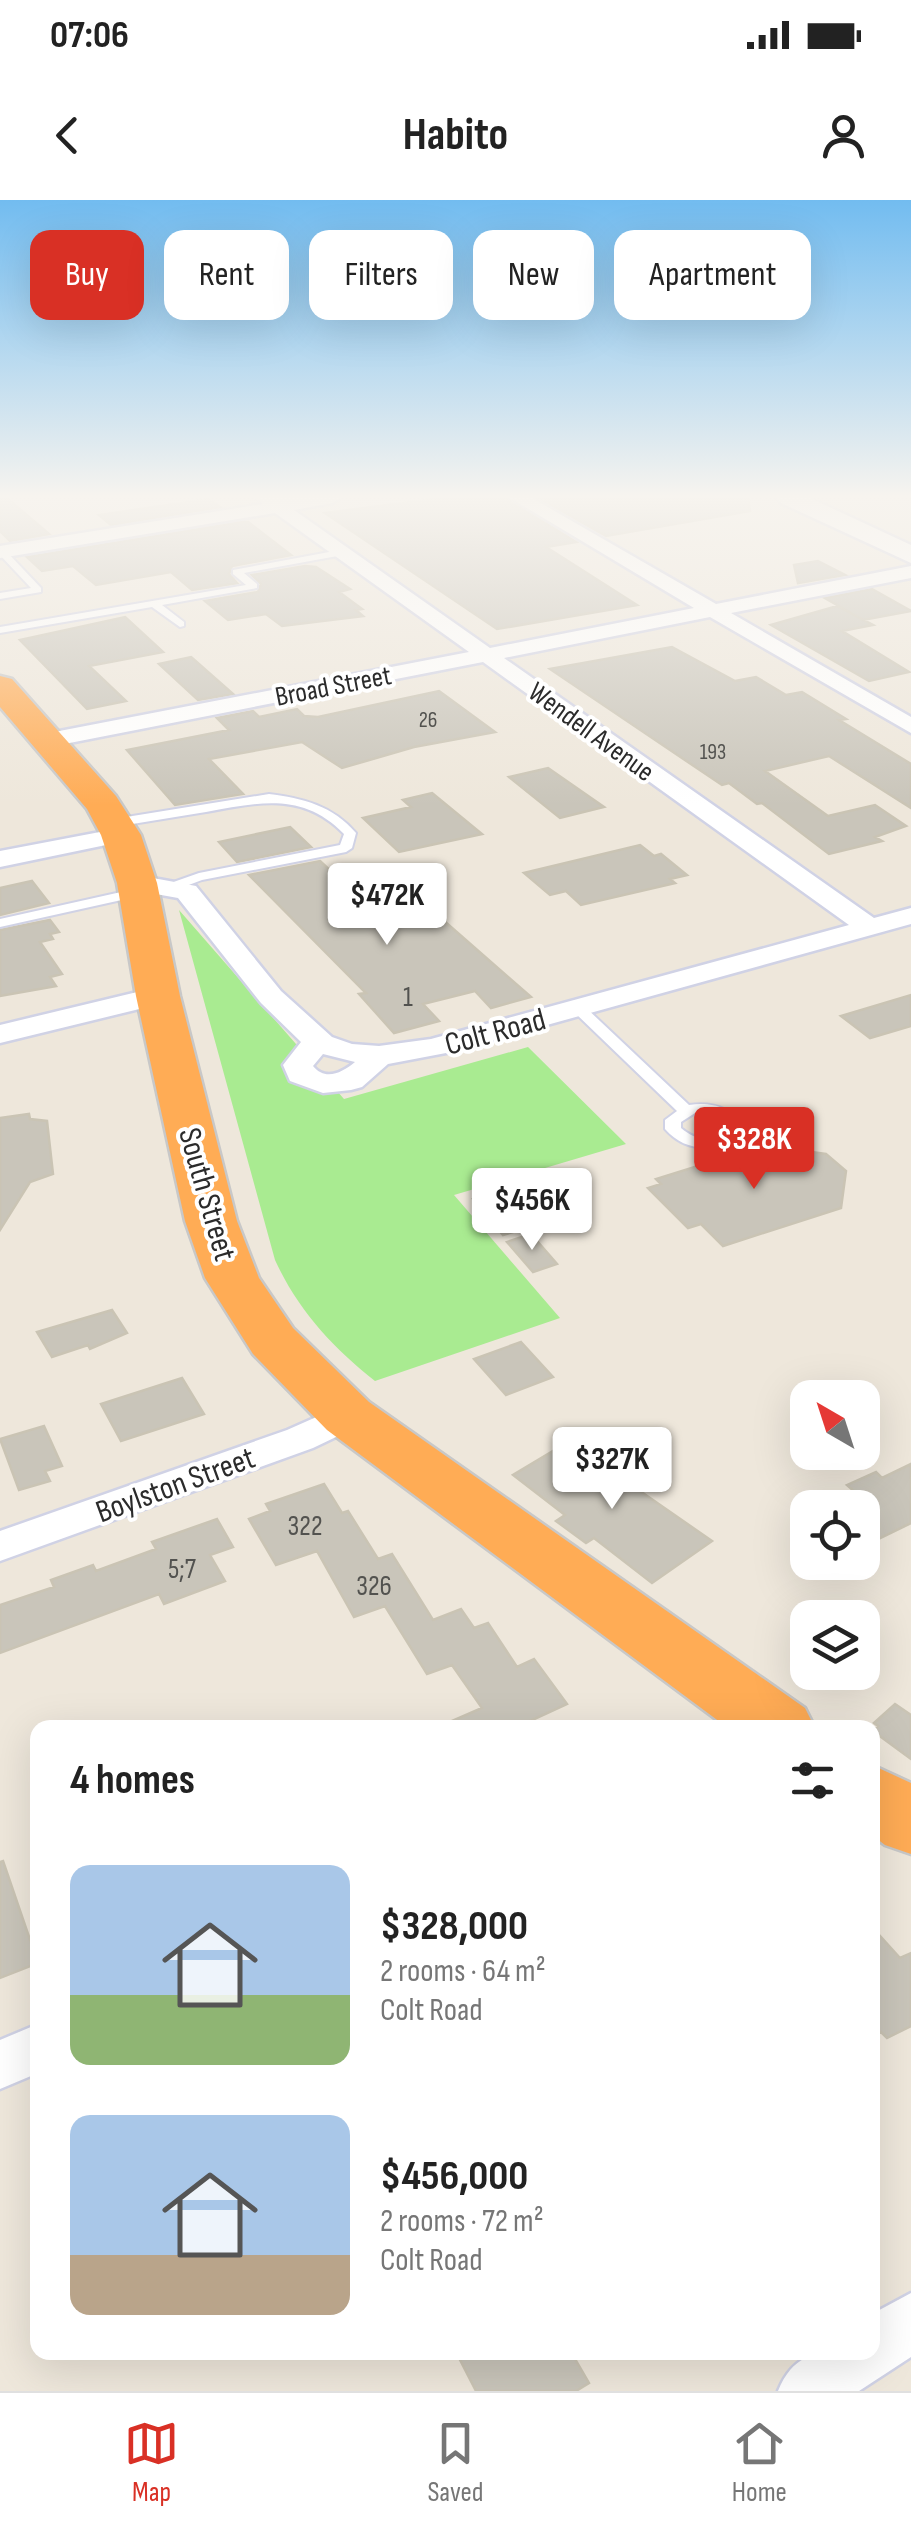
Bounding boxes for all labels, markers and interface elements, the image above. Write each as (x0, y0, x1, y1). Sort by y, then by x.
text: 07:06 (50, 13, 129, 58)
icon: back (40, 108, 95, 163)
text: Habito (403, 108, 508, 163)
icon: person (816, 108, 871, 163)
chip: Buy (30, 230, 144, 320)
chip: Rent (164, 230, 289, 320)
chip: Filters (309, 230, 453, 320)
chip: New (473, 230, 594, 320)
chip: Apartment (614, 230, 811, 320)
street label: Broad Street (272, 659, 394, 714)
street label: Wendell Avenue (522, 676, 660, 789)
house number: 26 (419, 707, 437, 734)
house number: 193 (700, 739, 726, 766)
pin: $472K (317, 863, 457, 948)
text: $472K (350, 876, 424, 915)
house number: 1 (403, 981, 413, 1014)
street label: Colt Road (441, 1000, 550, 1065)
pin: $328K (684, 1107, 824, 1192)
text: $328K (716, 1120, 792, 1159)
street label: South Street (169, 1123, 244, 1265)
pin: $456K (462, 1168, 602, 1253)
text: $456K (494, 1181, 570, 1220)
north arrow (790, 1380, 880, 1470)
map controls (790, 1380, 880, 1690)
pin: $327K (542, 1427, 682, 1512)
street label: Boylston Street (91, 1439, 260, 1532)
text: $327K (575, 1440, 649, 1479)
button: locate (790, 1490, 880, 1580)
house number: 322 (288, 1510, 322, 1543)
house number: 5;7 (168, 1553, 196, 1586)
house number: 326 (356, 1570, 392, 1603)
button: layers (790, 1600, 880, 1690)
icon: filters (785, 1753, 840, 1808)
text: 4 homes (70, 1755, 195, 1806)
text: $328,000 (380, 1901, 528, 1952)
icon: home (150, 1905, 270, 2025)
text: 2 rooms · 64 m² (380, 1952, 546, 1991)
text: Colt Road (380, 1991, 483, 2030)
text: $456,000 (380, 2151, 528, 2202)
icon: home (150, 2155, 270, 2275)
text: 2 rooms · 72 m² (380, 2202, 544, 2241)
text: Colt Road (380, 2241, 483, 2280)
tab: Map (124, 2416, 179, 2509)
tab: Saved (427, 2416, 484, 2509)
tab: Home (732, 2416, 787, 2509)

